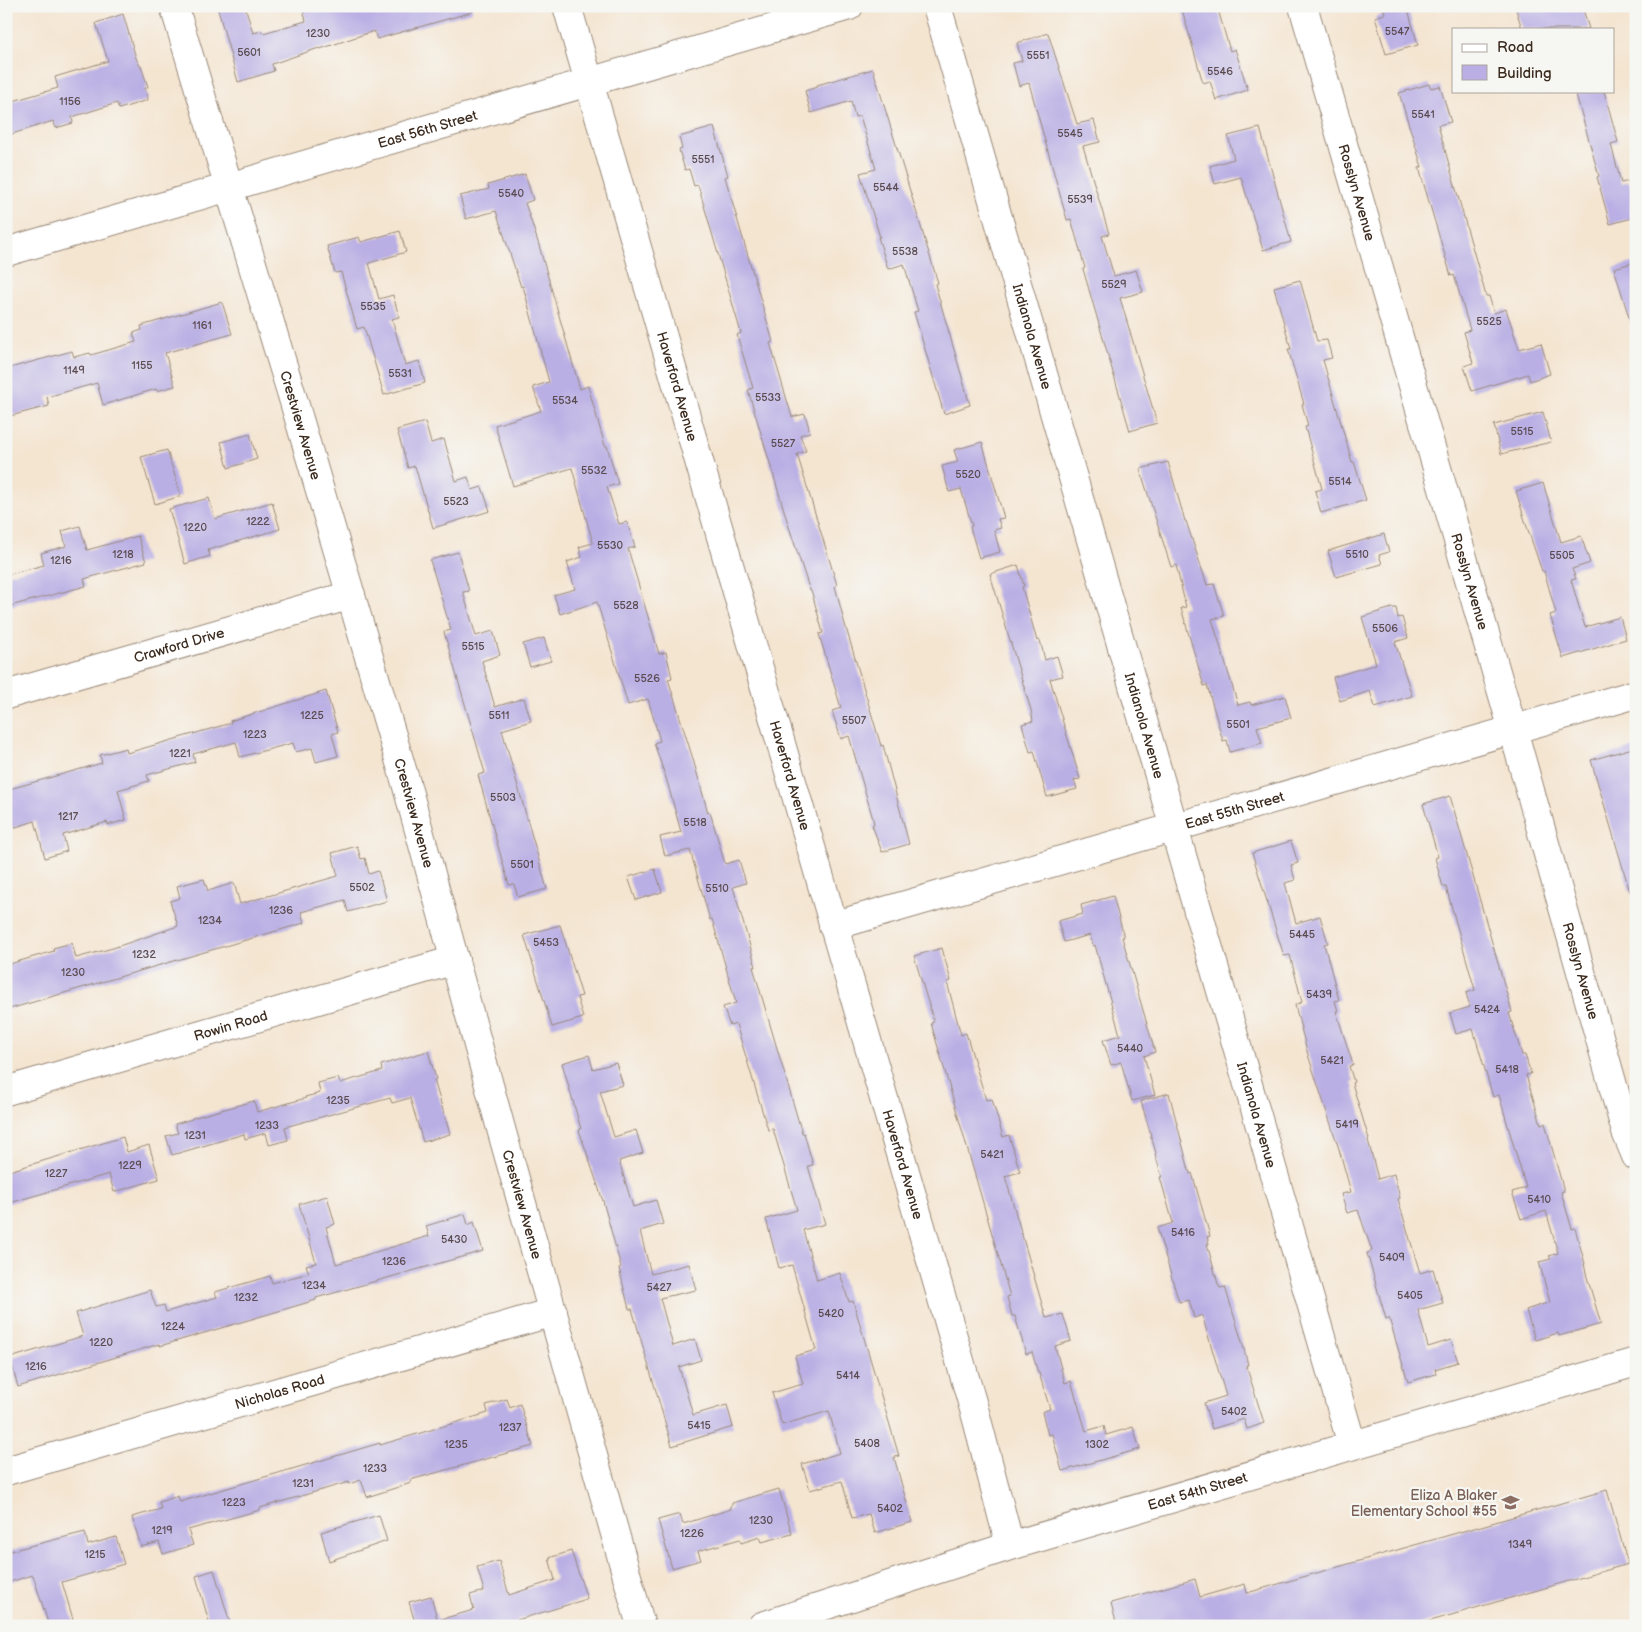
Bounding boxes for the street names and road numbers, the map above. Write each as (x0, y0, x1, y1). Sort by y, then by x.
street label: East 56th Street (376, 106, 480, 152)
street label: Rosslyn Avenue (1335, 142, 1379, 243)
street label: Indianola Avenue (1009, 282, 1056, 391)
street label: Haverford Avenue (653, 329, 701, 443)
street label: Crestview Avenue (277, 369, 325, 482)
street label: Rosslyn Avenue (1448, 531, 1492, 632)
street label: Crawford Drive (132, 624, 226, 666)
street label: Indianola Avenue (1121, 671, 1168, 780)
street label: Haverford Avenue (766, 718, 814, 832)
street label: Crestview Avenue (391, 756, 437, 870)
street label: East 55th Street (1183, 787, 1287, 832)
street label: Rosslyn Avenue (1559, 920, 1602, 1021)
street label: Rowin Road (192, 1007, 270, 1044)
street label: Indianola Avenue (1233, 1060, 1280, 1170)
street label: Haverford Avenue (879, 1107, 927, 1221)
street label: Crestview Avenue (499, 1148, 546, 1261)
street label: Nicholas Road (233, 1370, 326, 1413)
street label: East 54th Street (1146, 1468, 1250, 1514)

